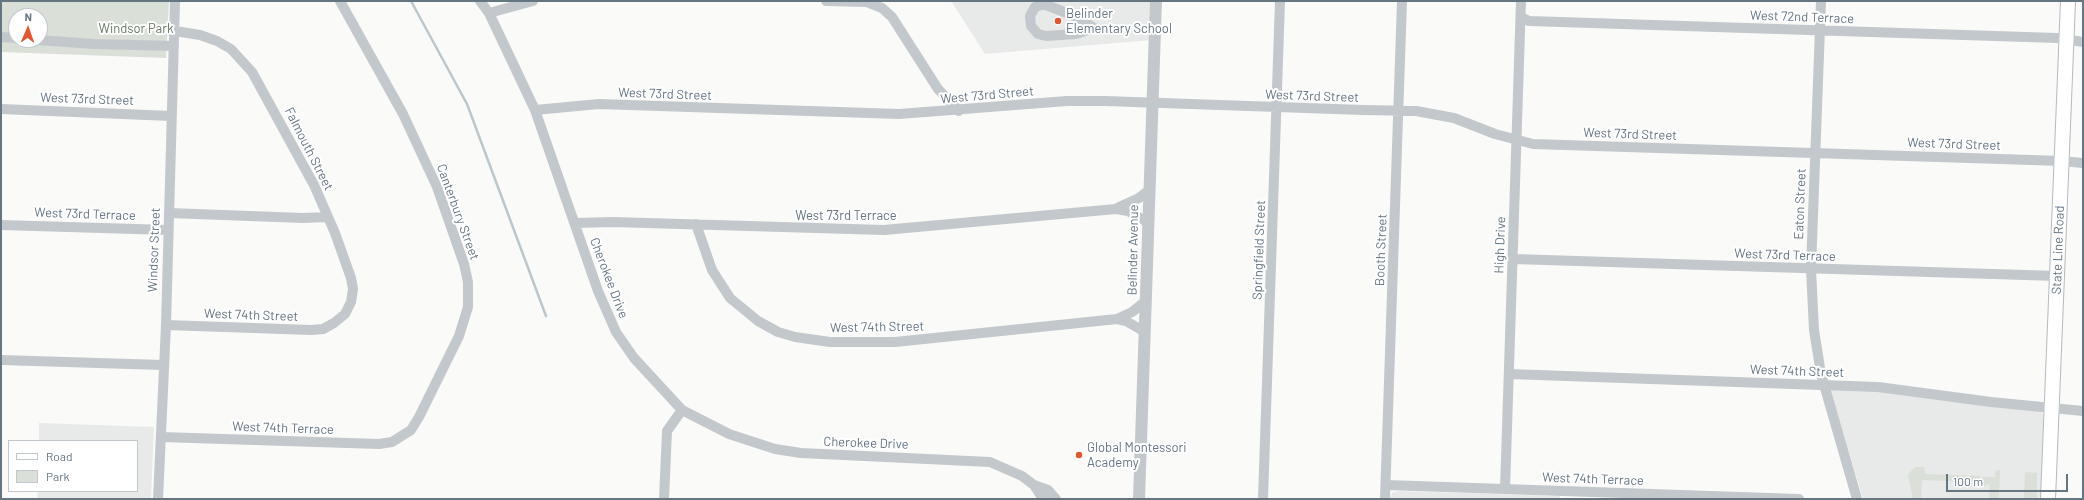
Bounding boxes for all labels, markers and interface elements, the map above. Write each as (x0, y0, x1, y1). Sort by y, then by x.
place label: Belinder Elementary School (1066, 6, 1172, 37)
street label: West 72nd Terrace (1750, 7, 1854, 27)
north arrow (8, 8, 48, 48)
text: N (25, 10, 32, 23)
marker: Belinder Elementary School (1053, 16, 1063, 26)
park label: Windsor Park (99, 21, 173, 37)
street label: West 73rd Street (940, 83, 1034, 107)
street label: West 73rd Street (618, 85, 712, 103)
street label: West 73rd Street (1265, 87, 1359, 105)
street label: West 73rd Street (40, 90, 134, 108)
street label: Falmouth Street (281, 105, 337, 193)
street label: West 73rd Street (1583, 125, 1677, 143)
street label: West 73rd Street (1907, 135, 2001, 153)
street label: Canterbury Street (433, 162, 483, 262)
street label: Eaton Street (1791, 168, 1809, 240)
street label: Springfield Street (1249, 200, 1269, 300)
street label: West 73rd Terrace (34, 204, 136, 224)
street label: Belinder Avenue (1124, 204, 1142, 296)
street label: State Line Road (2049, 205, 2067, 295)
street label: Windsor Street (145, 207, 163, 293)
street label: West 73rd Terrace (795, 208, 897, 224)
street label: Booth Street (1372, 214, 1390, 286)
street label: High Drive (1491, 216, 1509, 274)
street label: Cherokee Drive (586, 235, 632, 321)
street label: West 73rd Terrace (1734, 245, 1836, 265)
street label: West 74th Street (204, 306, 298, 324)
street label: West 74th Street (830, 318, 924, 336)
street label: West 74th Street (1750, 362, 1844, 380)
street label: West 74th Terrace (232, 418, 334, 438)
street label: Cherokee Drive (823, 434, 909, 452)
legend (8, 440, 138, 492)
place label: Global Montessori Academy (1087, 440, 1187, 471)
text: Road (46, 449, 73, 463)
marker: Global Montessori Academy (1074, 450, 1084, 460)
scale bar (1948, 466, 2070, 492)
text: Park (46, 469, 70, 483)
street label: West 74th Terrace (1542, 469, 1644, 489)
text: 100 m (1953, 474, 1983, 488)

